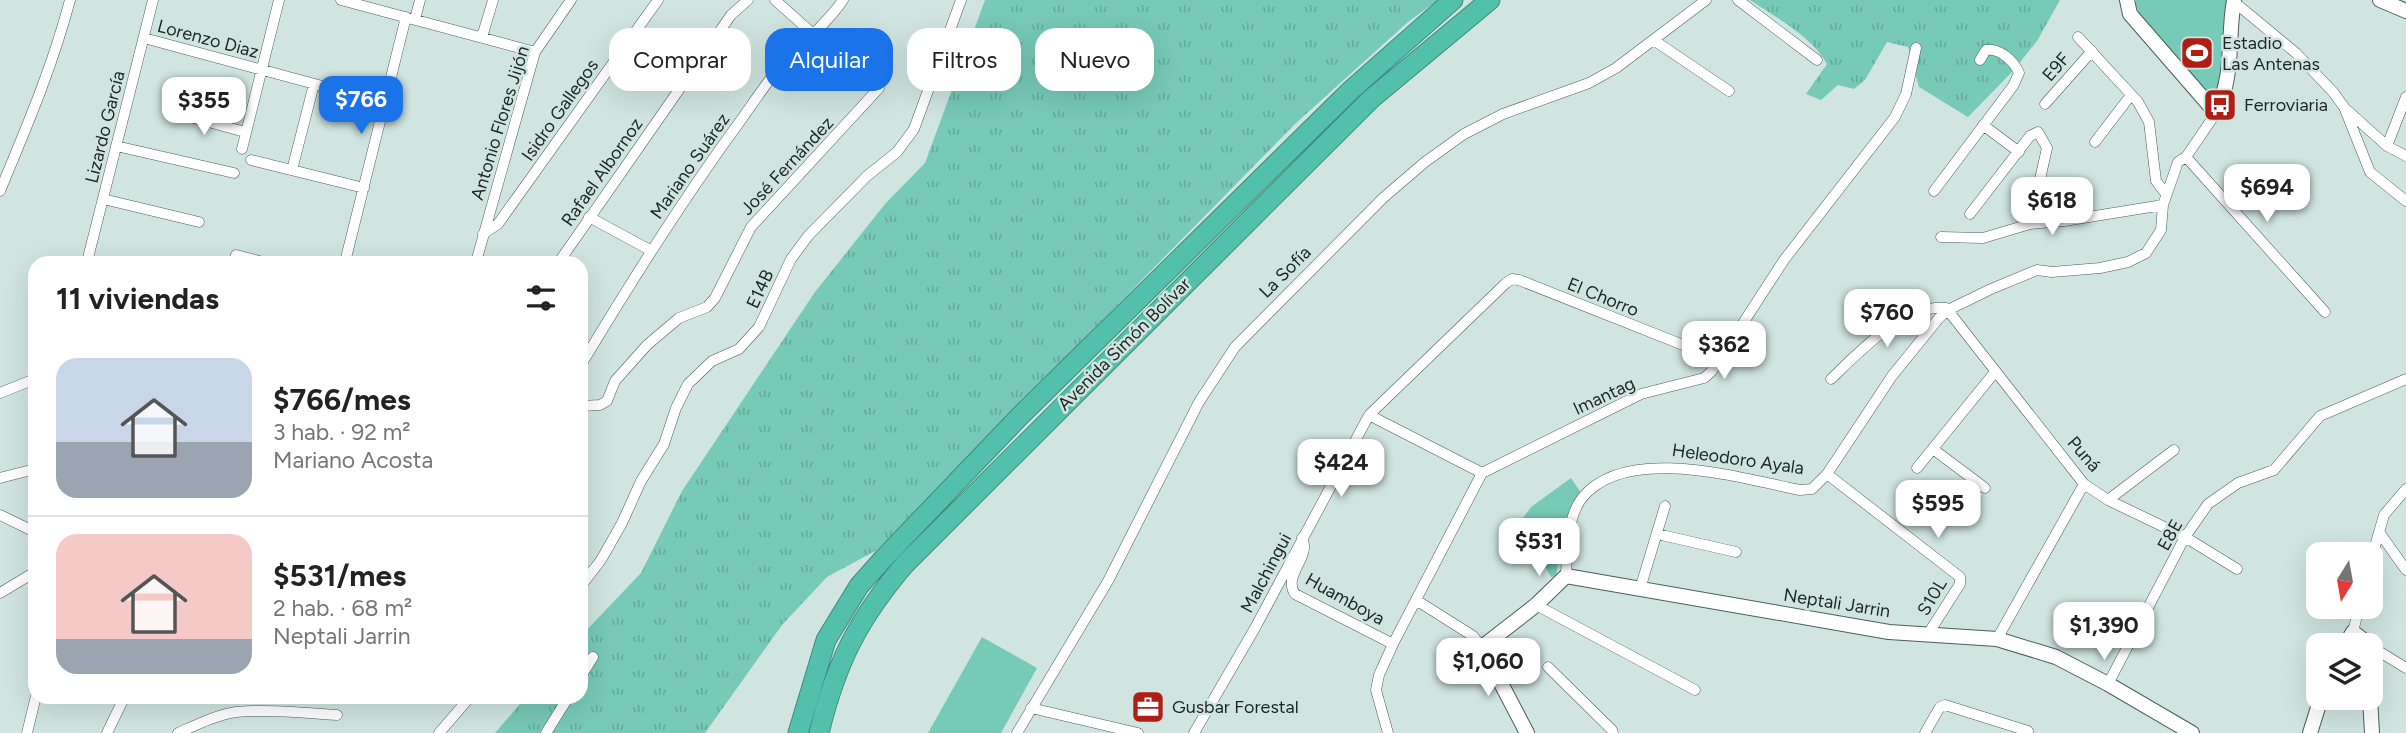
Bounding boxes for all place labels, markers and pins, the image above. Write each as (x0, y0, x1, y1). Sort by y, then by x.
place label: Estadio Las Antenas (2222, 32, 2320, 75)
sports icon: Estadio Las Antenas (2178, 34, 2216, 72)
pin: $766 (320, 76, 402, 136)
pin: $355 (163, 78, 245, 137)
bus stop icon: Ferroviaria (2201, 86, 2239, 124)
place label: Ferroviaria (2244, 94, 2328, 116)
pin: $694 (2226, 164, 2308, 224)
pin: $618 (2011, 177, 2093, 237)
pin: $760 (1846, 290, 1928, 349)
pin: $362 (1683, 322, 1765, 381)
pin: $424 (1300, 440, 1382, 499)
pin: $595 (1897, 480, 1979, 540)
pin: $531 (1498, 518, 1580, 578)
pin: $1,390 (2047, 602, 2161, 662)
pin: $1,060 (1431, 638, 1545, 698)
office icon: Gusbar Forestal (1129, 688, 1167, 726)
place label: Gusbar Forestal (1172, 696, 1299, 718)

